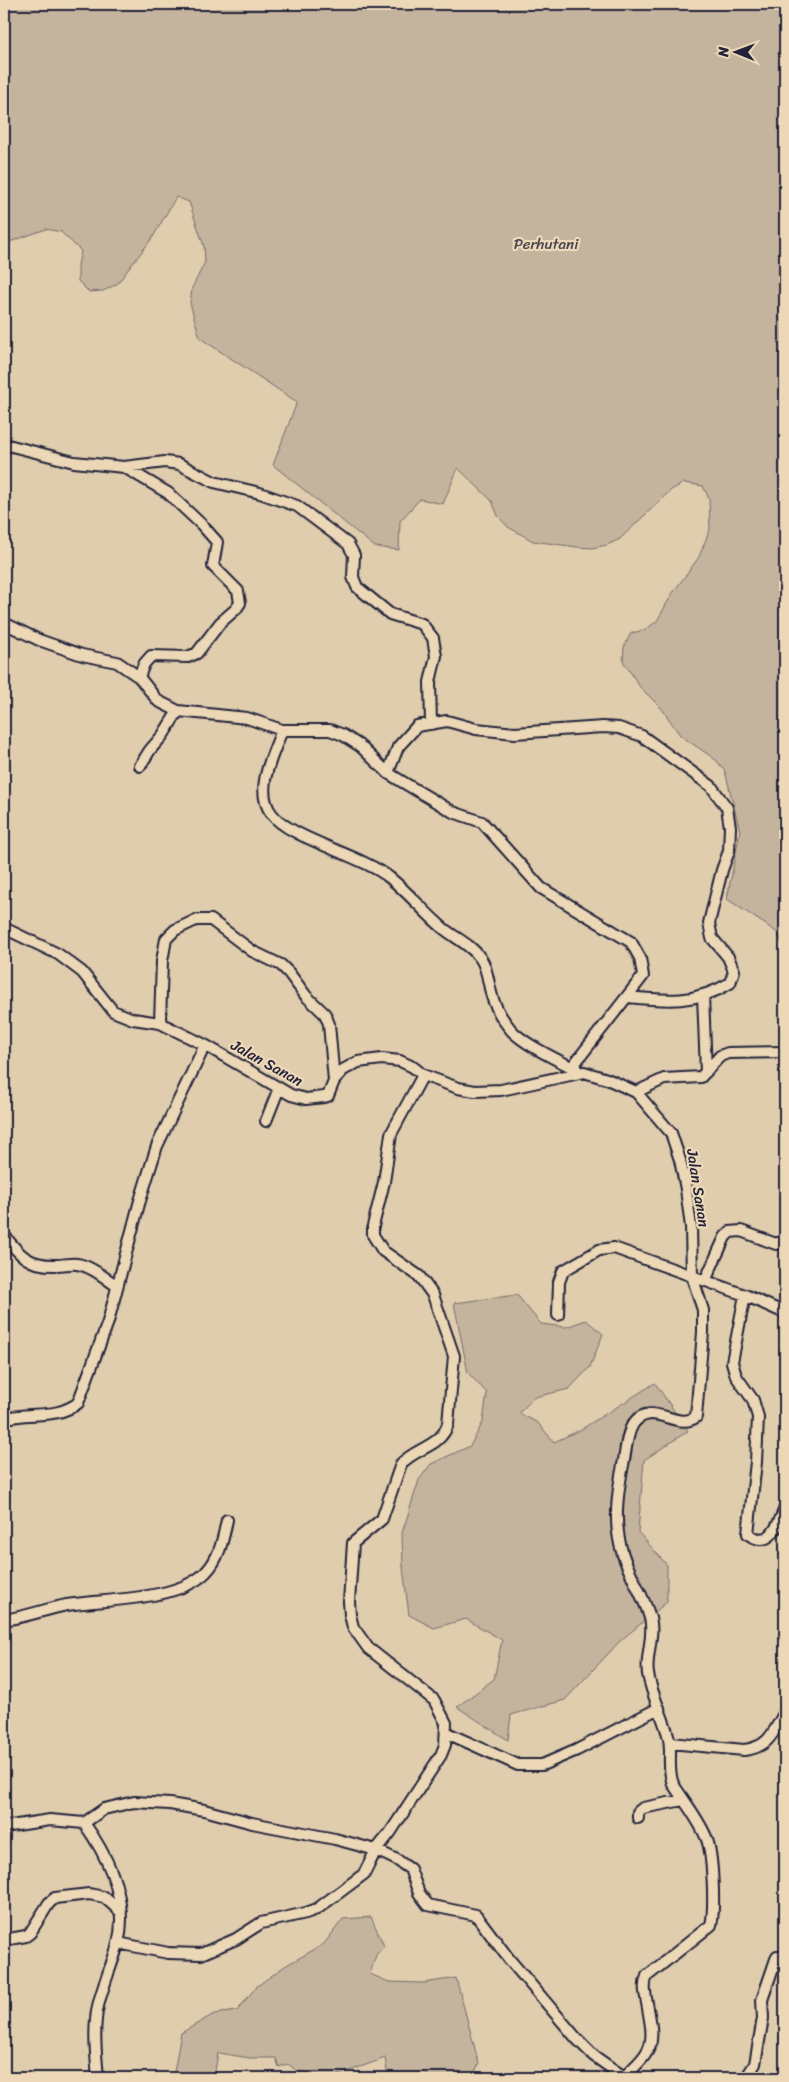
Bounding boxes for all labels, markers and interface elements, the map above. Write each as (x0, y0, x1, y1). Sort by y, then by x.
north arrow (712, 28, 762, 78)
text: N (711, 46, 736, 58)
park label: Perhutani (514, 231, 579, 257)
street label: Jalan Sanan (225, 1032, 308, 1094)
street label: Jalan Sanan (679, 1146, 717, 1229)

